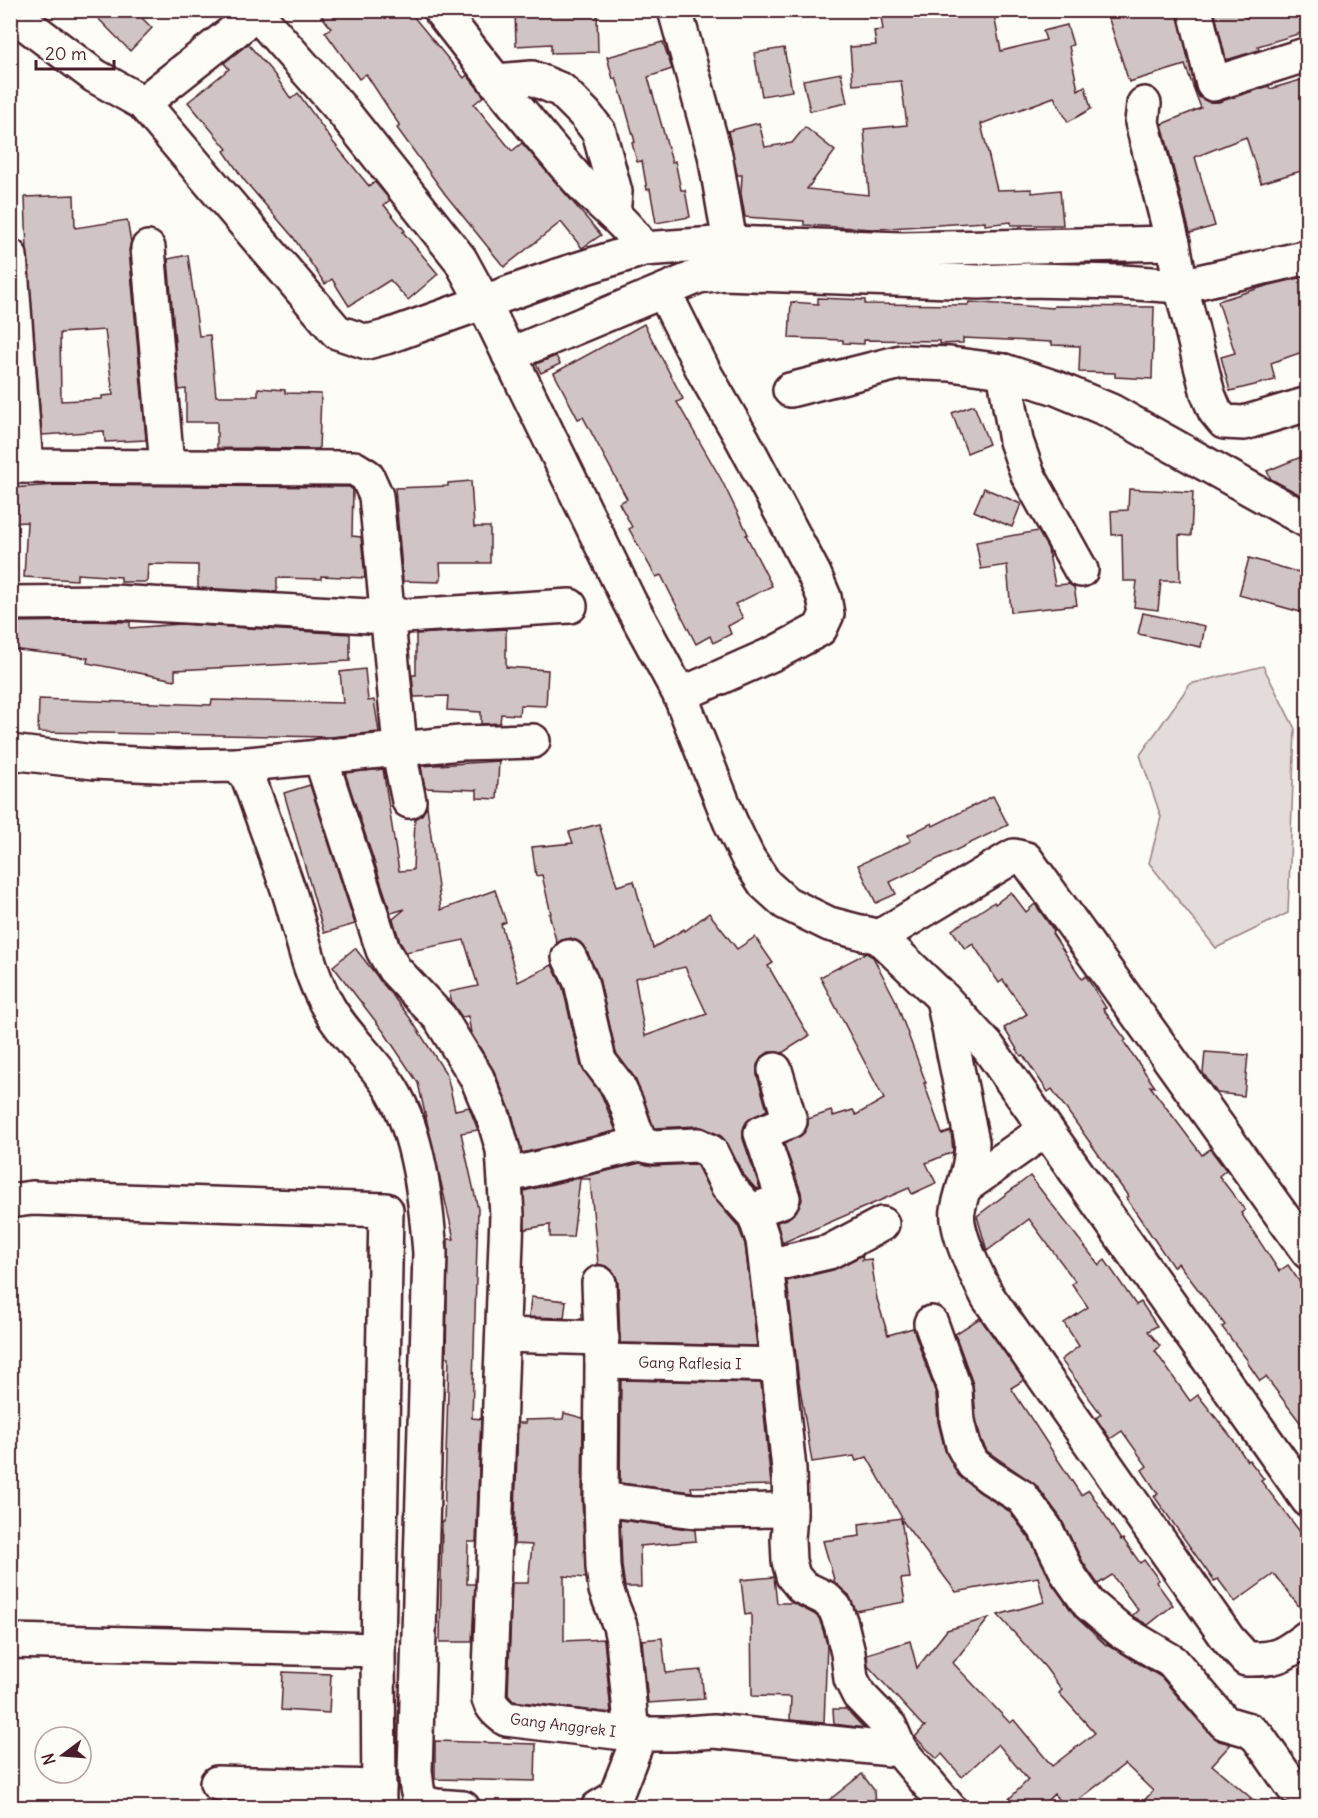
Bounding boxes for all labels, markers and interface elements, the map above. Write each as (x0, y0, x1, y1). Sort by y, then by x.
scale bar (36, 33, 114, 71)
text: 20 m (45, 42, 87, 65)
street label: Gang Raflesia I (638, 1353, 742, 1373)
street label: Gang Anggrek I (509, 1709, 617, 1741)
north arrow (33, 1725, 93, 1785)
text: N (37, 1751, 60, 1767)

